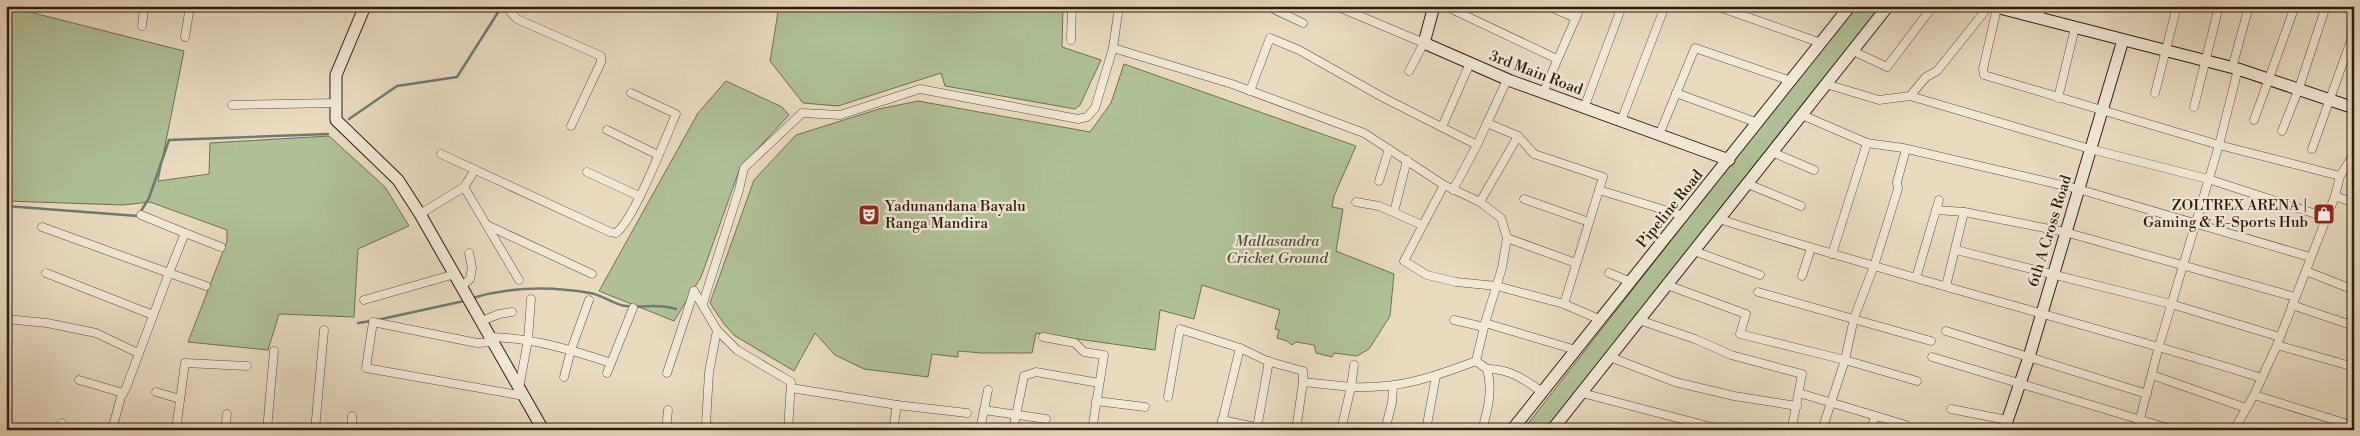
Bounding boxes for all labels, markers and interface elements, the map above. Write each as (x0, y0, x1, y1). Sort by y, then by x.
street label: 3rd Main Road (1486, 46, 1586, 100)
street label: Pipeline Road (1633, 166, 1708, 252)
street label: 6th A Cross Road (2024, 172, 2076, 289)
place label: ZOLTREX ARENA | Gaming & E-Sports Hub (2143, 196, 2308, 232)
place label: Yadunandana Bayalu Ranga Mandira (884, 197, 1026, 233)
shop icon: ZOLTREX ARENA | Gaming & E-Sports Hub (2312, 202, 2336, 226)
theatre icon: Yadunandana Bayalu Ranga Mandira (857, 203, 881, 227)
park label: Mallasandra Cricket Ground (1226, 232, 1328, 268)

